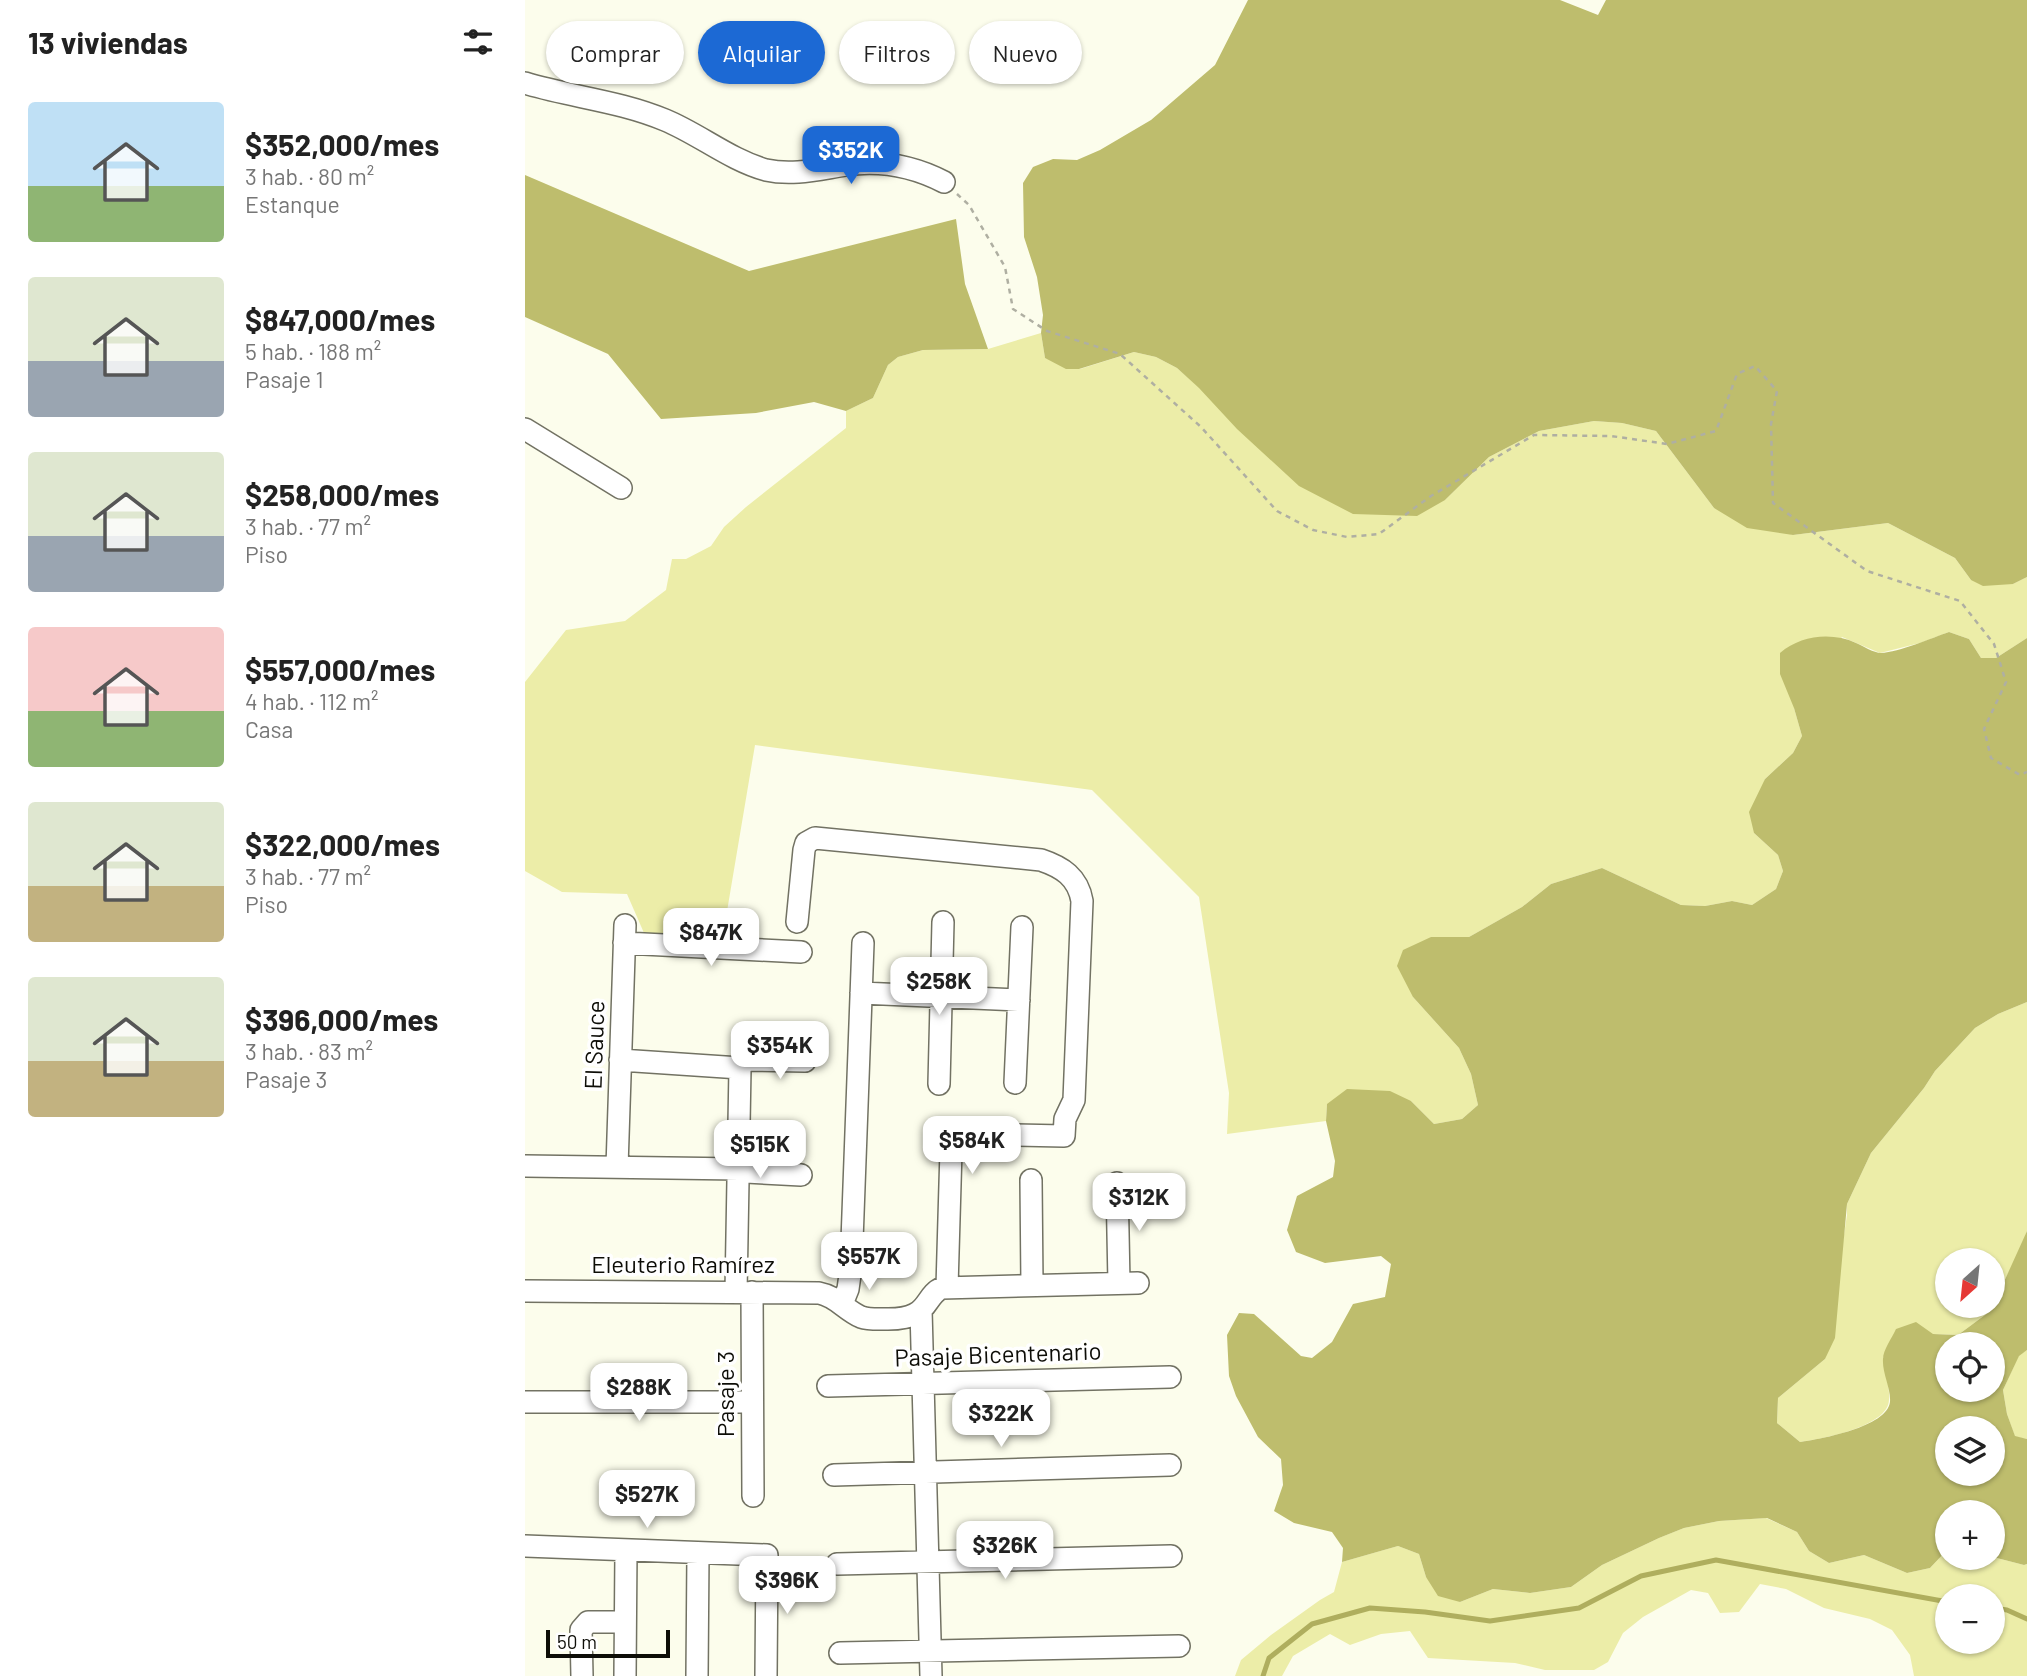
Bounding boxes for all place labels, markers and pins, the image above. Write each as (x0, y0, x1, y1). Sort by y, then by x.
pin: $352K (802, 127, 900, 186)
pin: $847K (662, 908, 760, 968)
pin: $258K (890, 958, 988, 1017)
pin: $354K (731, 1021, 829, 1081)
pin: $584K (923, 1116, 1021, 1176)
pin: $515K (711, 1120, 809, 1180)
pin: $312K (1090, 1174, 1188, 1233)
pin: $557K (820, 1232, 918, 1292)
pin: $288K (590, 1364, 688, 1423)
pin: $322K (952, 1390, 1050, 1449)
pin: $527K (598, 1470, 696, 1530)
pin: $326K (956, 1522, 1054, 1581)
pin: $396K (738, 1556, 836, 1616)

